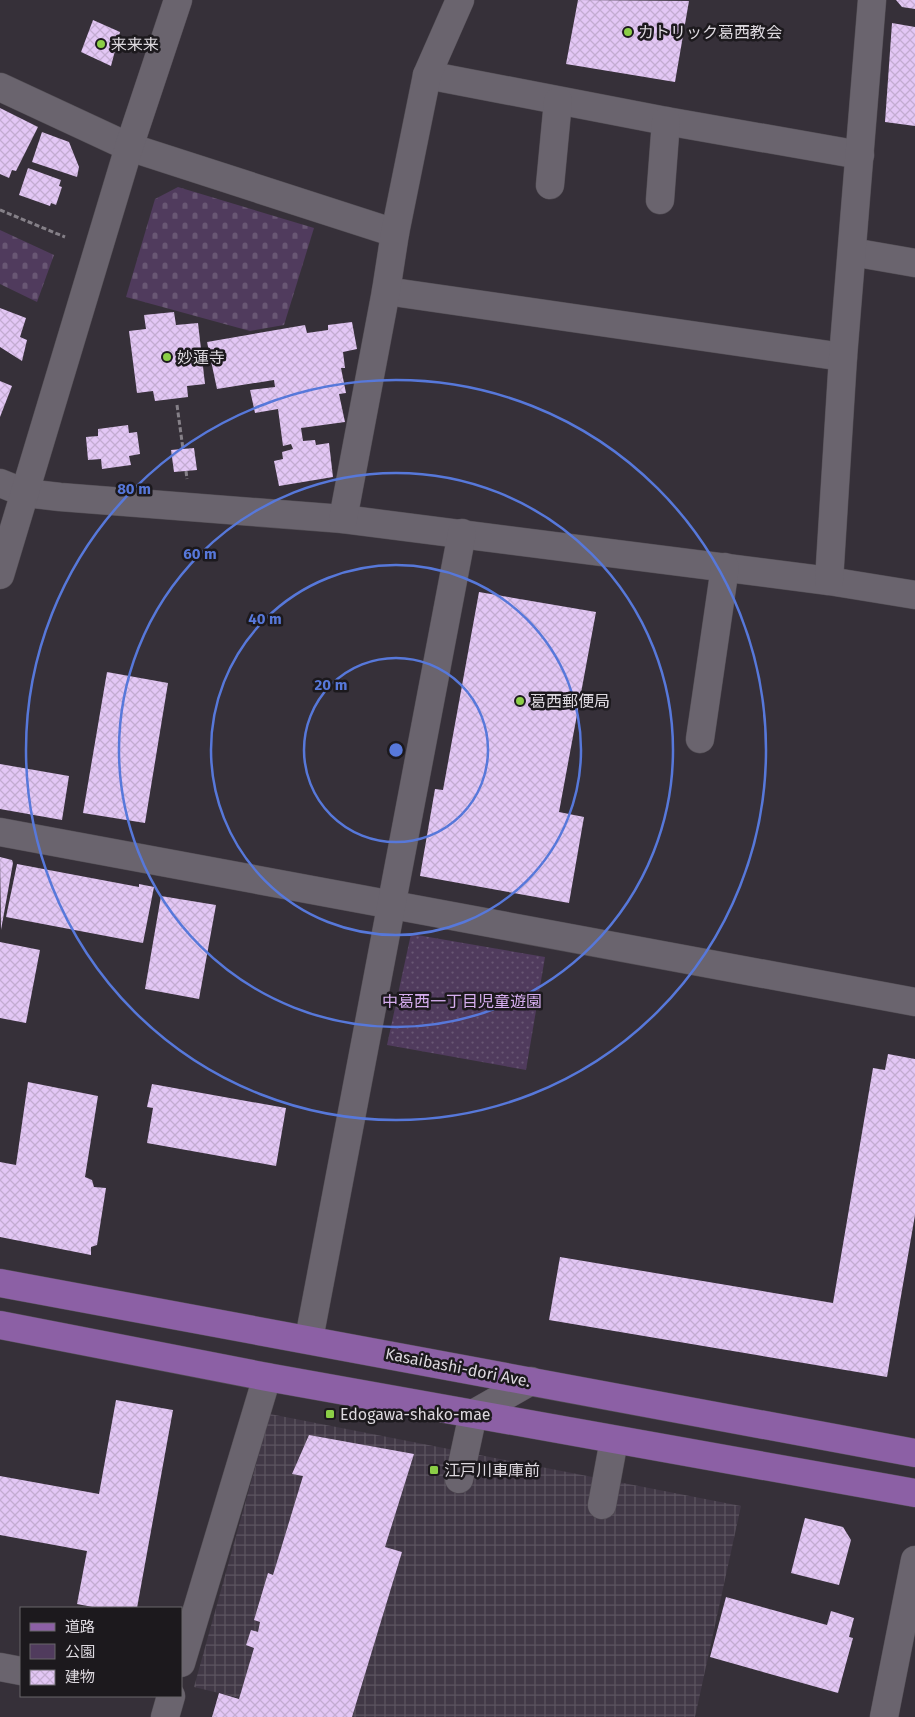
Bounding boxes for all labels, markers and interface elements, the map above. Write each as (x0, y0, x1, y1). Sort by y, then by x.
place label: カトリック葛西教会 (638, 23, 782, 42)
marker: カトリック葛西教会 (622, 26, 634, 38)
place label: 来来来 (111, 35, 159, 54)
marker: 来来来 (95, 38, 107, 50)
place label: 妙蓮寺 (177, 348, 225, 367)
marker: 妙蓮寺 (161, 351, 173, 363)
text: 80 m (117, 480, 151, 498)
text: 60 m (183, 545, 217, 563)
text: 40 m (248, 610, 282, 628)
text: 20 m (315, 676, 347, 694)
place label: 葛西郵便局 (530, 692, 610, 711)
marker: 葛西郵便局 (514, 695, 526, 707)
centre of rings (387, 741, 405, 759)
park label: 中葛西一丁目児童遊園 (382, 992, 542, 1011)
street label: Kasaibashi-dori Ave. (384, 1344, 532, 1391)
place label: Edogawa-shako-mae (340, 1405, 491, 1424)
marker: Edogawa-shako-mae (324, 1408, 336, 1420)
place label: 江戸川車庫前 (444, 1461, 540, 1480)
marker: 江戸川車庫前 (428, 1464, 440, 1476)
legend (20, 1607, 182, 1697)
text: 道路 (65, 1618, 95, 1636)
text: 公園 (65, 1643, 95, 1661)
text: 建物 (65, 1668, 95, 1686)

